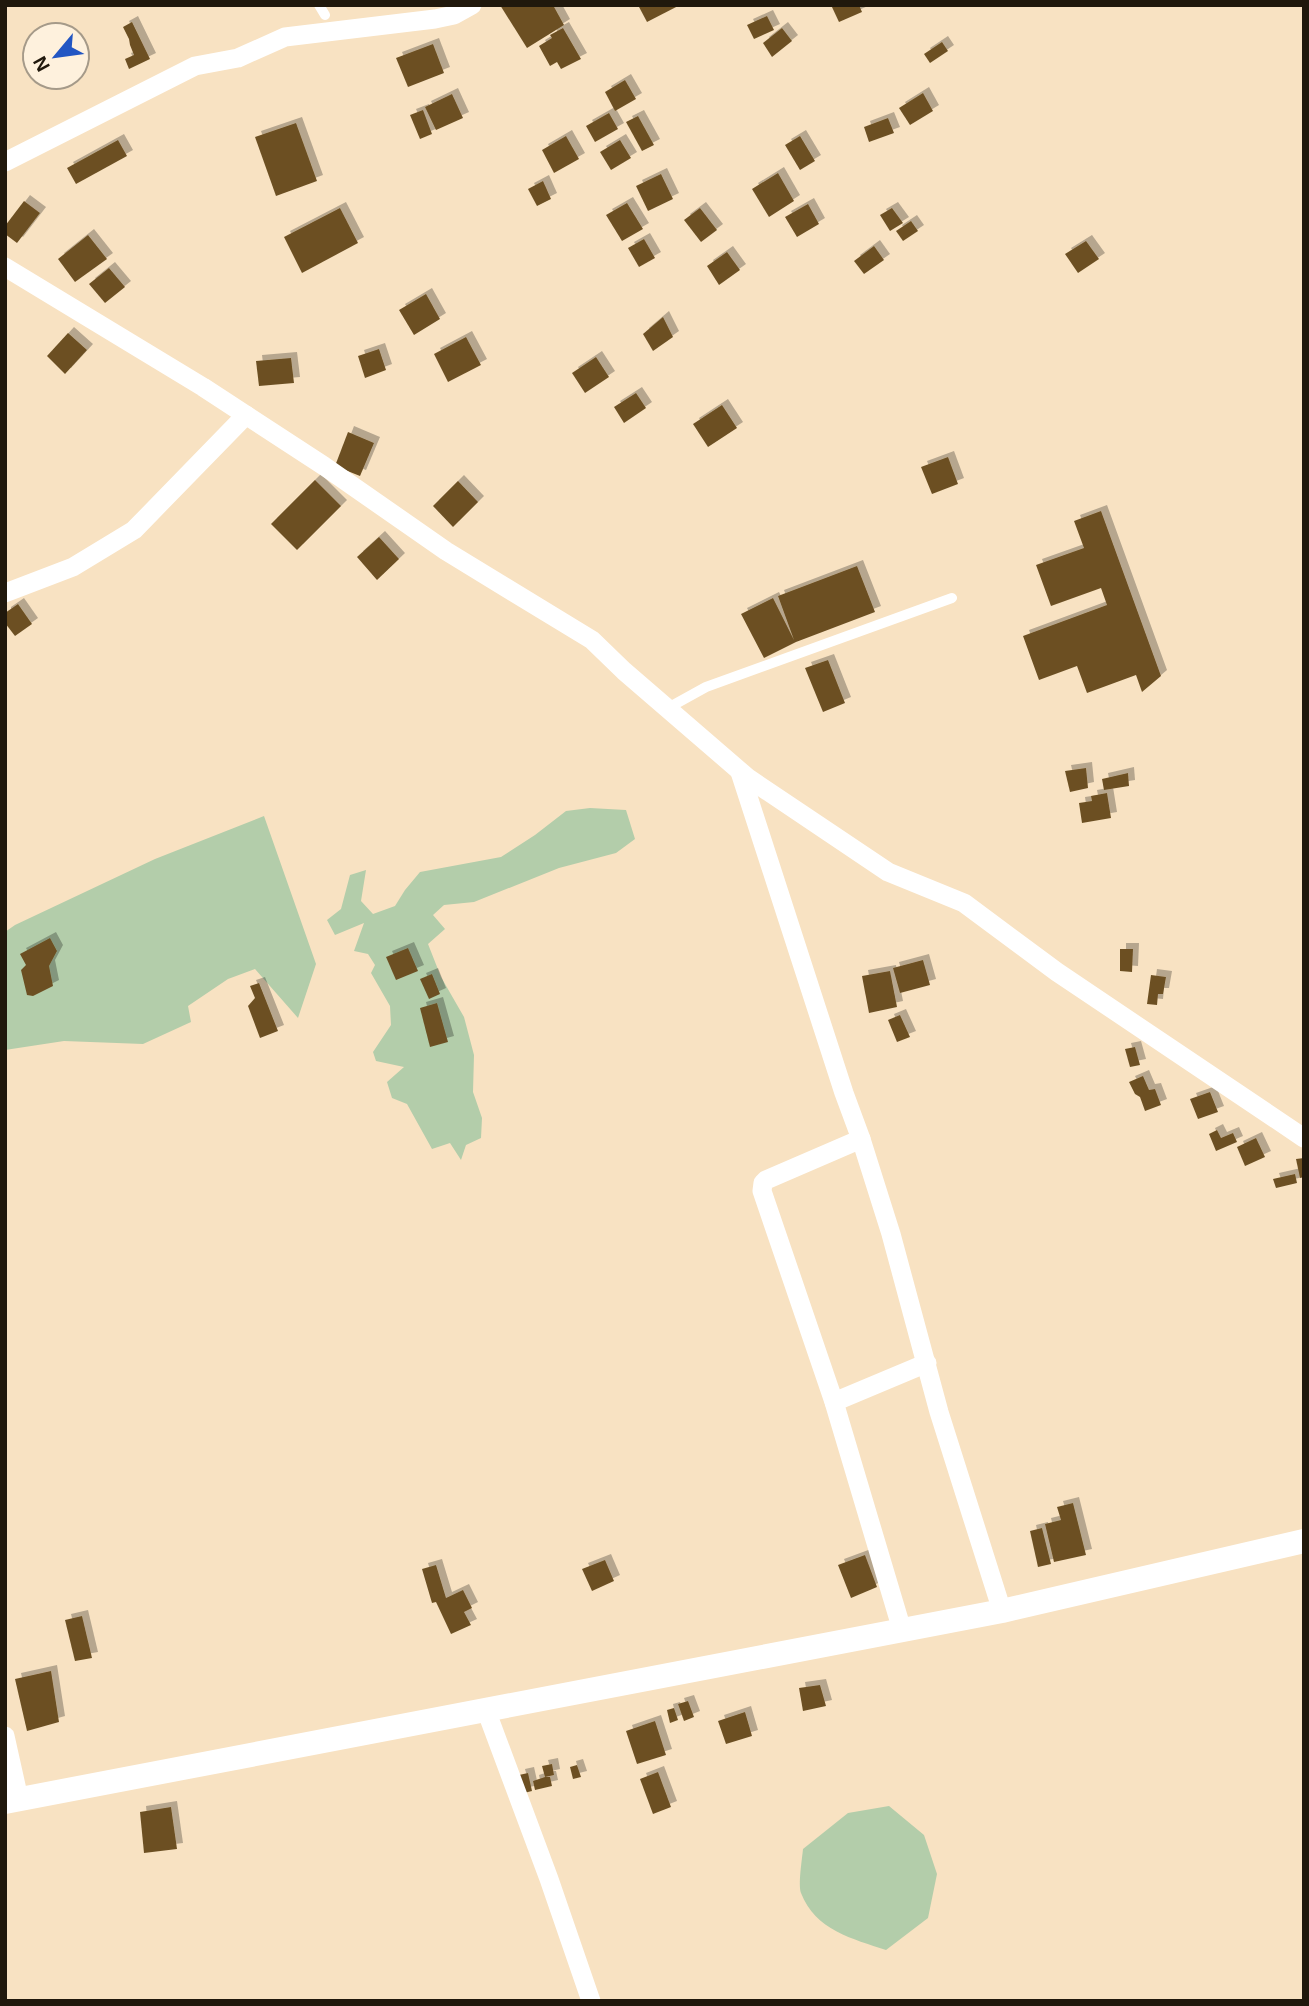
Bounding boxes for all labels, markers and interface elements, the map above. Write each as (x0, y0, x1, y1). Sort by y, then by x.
north arrow (21, 21, 91, 91)
text: N (29, 53, 54, 75)

